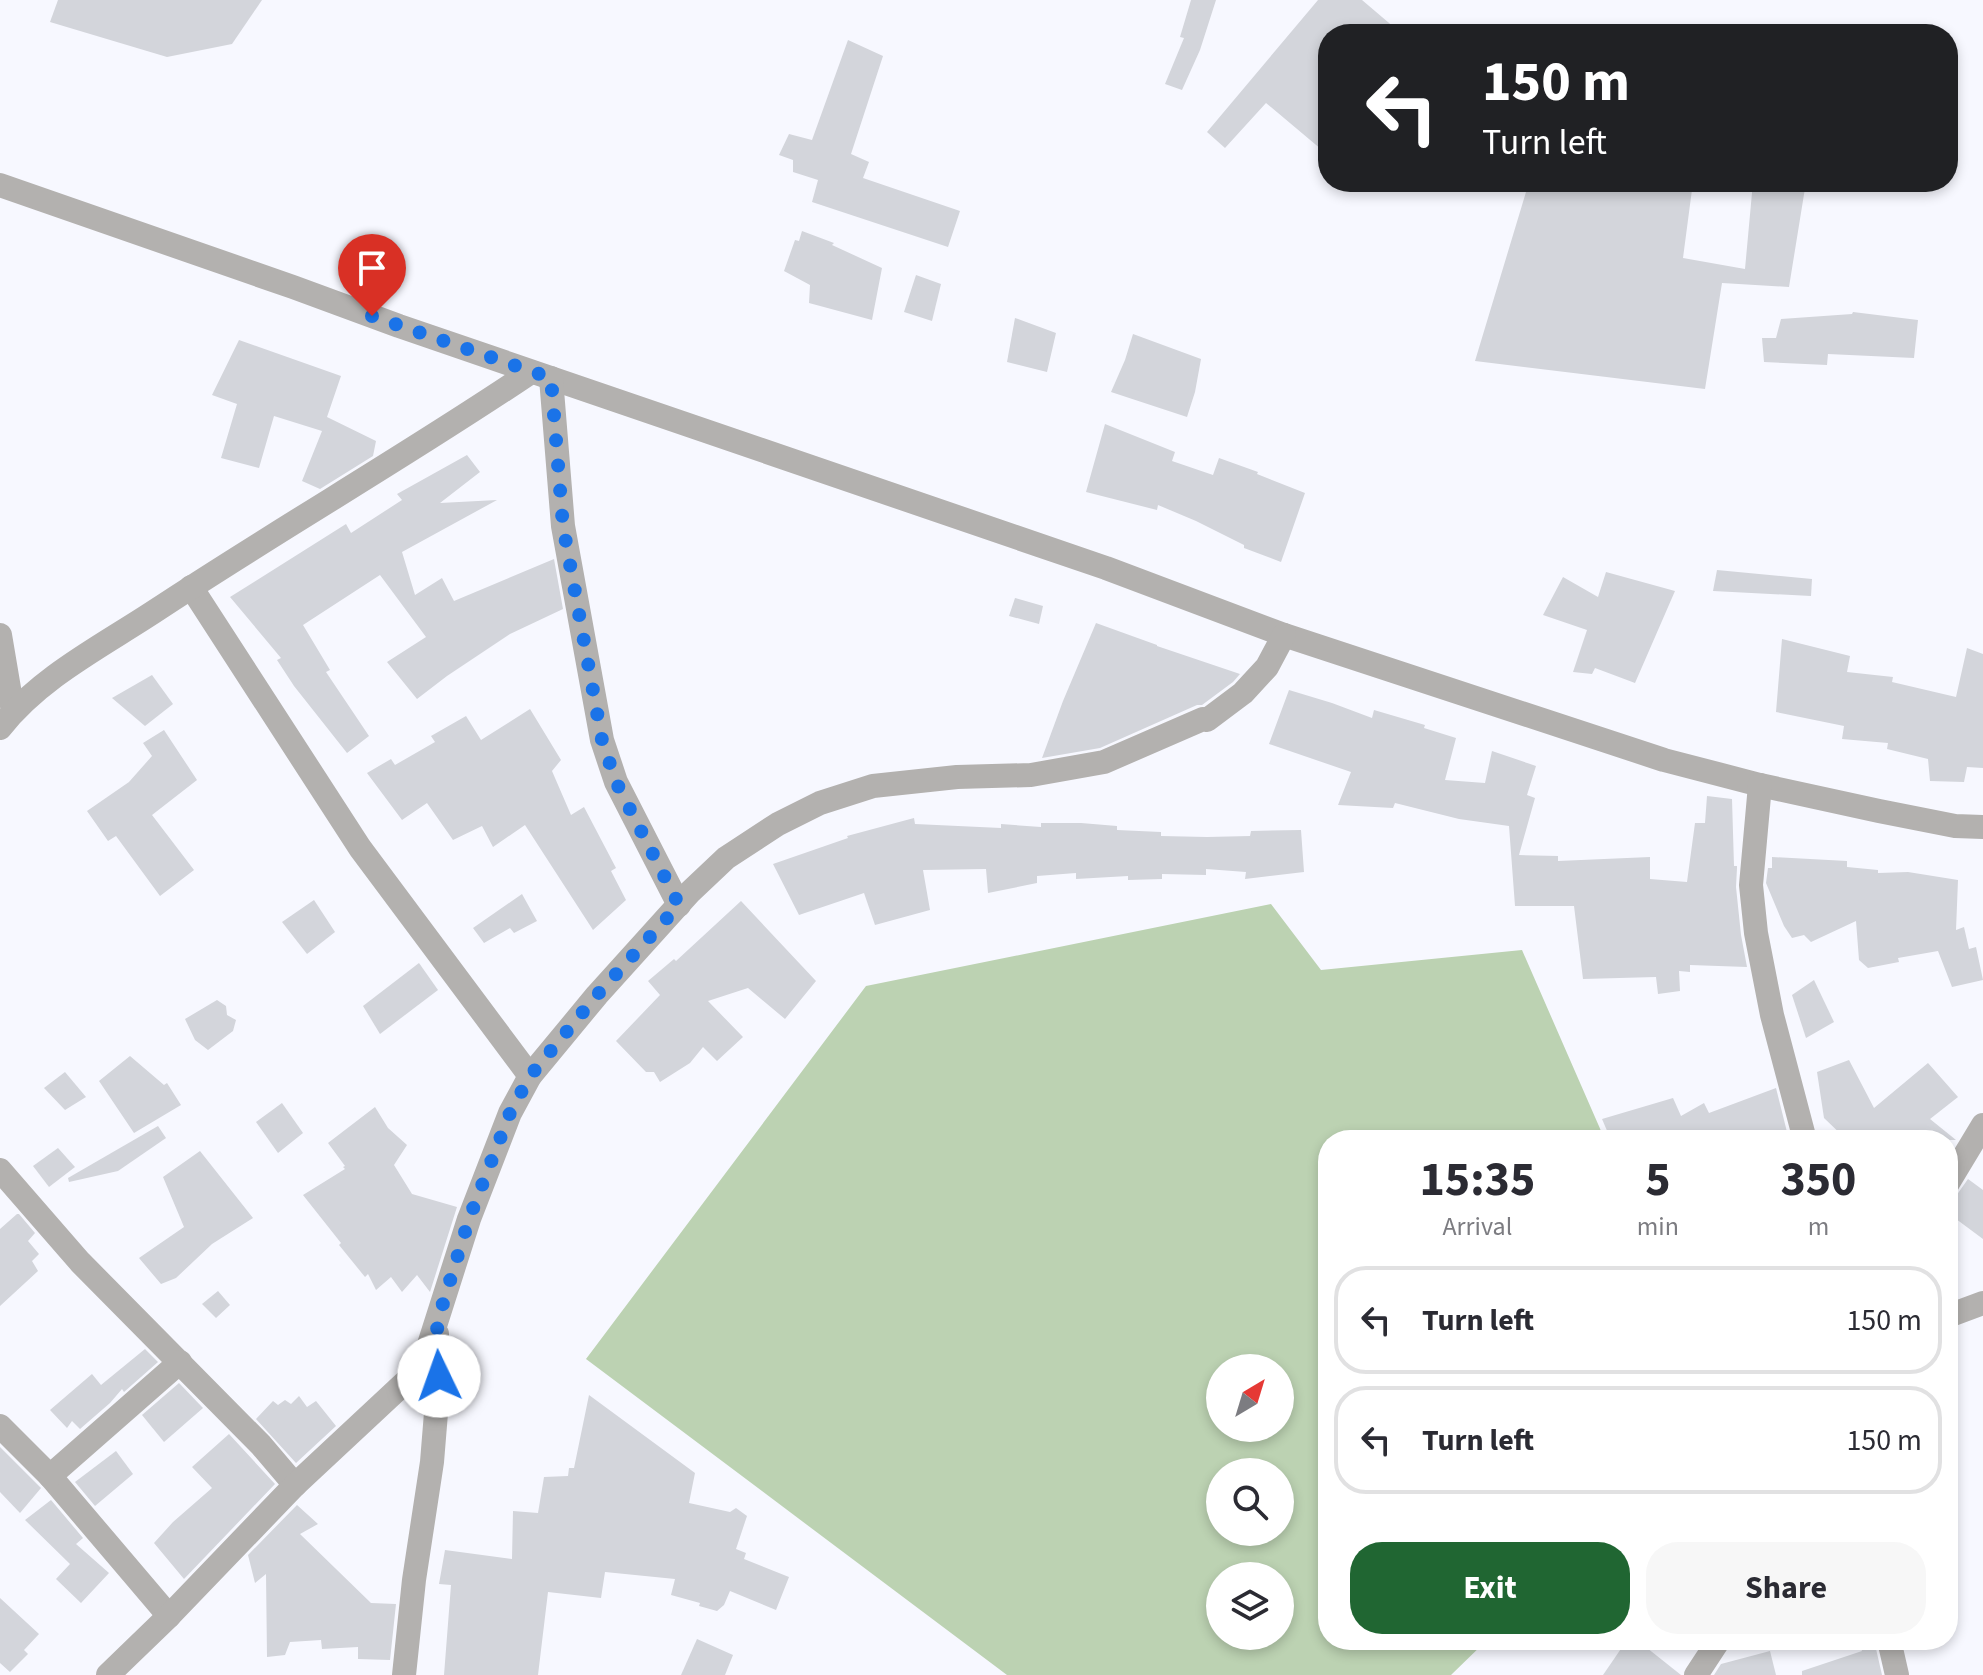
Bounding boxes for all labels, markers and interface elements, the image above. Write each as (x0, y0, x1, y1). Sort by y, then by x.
text: 150 m (1482, 43, 1630, 122)
icon: left (1350, 56, 1454, 160)
text: Turn left (1482, 117, 1607, 168)
pin (338, 234, 406, 316)
icon: arrive (350, 246, 394, 290)
text: 15:35 (1419, 1146, 1535, 1214)
text: 5 (1645, 1146, 1671, 1214)
text: 350 (1780, 1146, 1856, 1214)
text: Arrival (1442, 1208, 1512, 1245)
text: min (1637, 1208, 1679, 1245)
text: m (1808, 1208, 1829, 1245)
icon: left (1354, 1298, 1398, 1342)
text: Turn left (1422, 1299, 1534, 1342)
text: 150 m (1846, 1299, 1922, 1342)
position arrow (397, 1334, 481, 1418)
north arrow (1206, 1354, 1294, 1442)
map controls (1206, 1354, 1294, 1650)
icon: left (1354, 1418, 1398, 1462)
text: Turn left (1422, 1419, 1534, 1462)
text: 150 m (1846, 1419, 1922, 1462)
button: search (1206, 1458, 1294, 1546)
button: Exit (1350, 1542, 1630, 1634)
button: Share (1646, 1542, 1926, 1634)
button: layers (1206, 1562, 1294, 1650)

